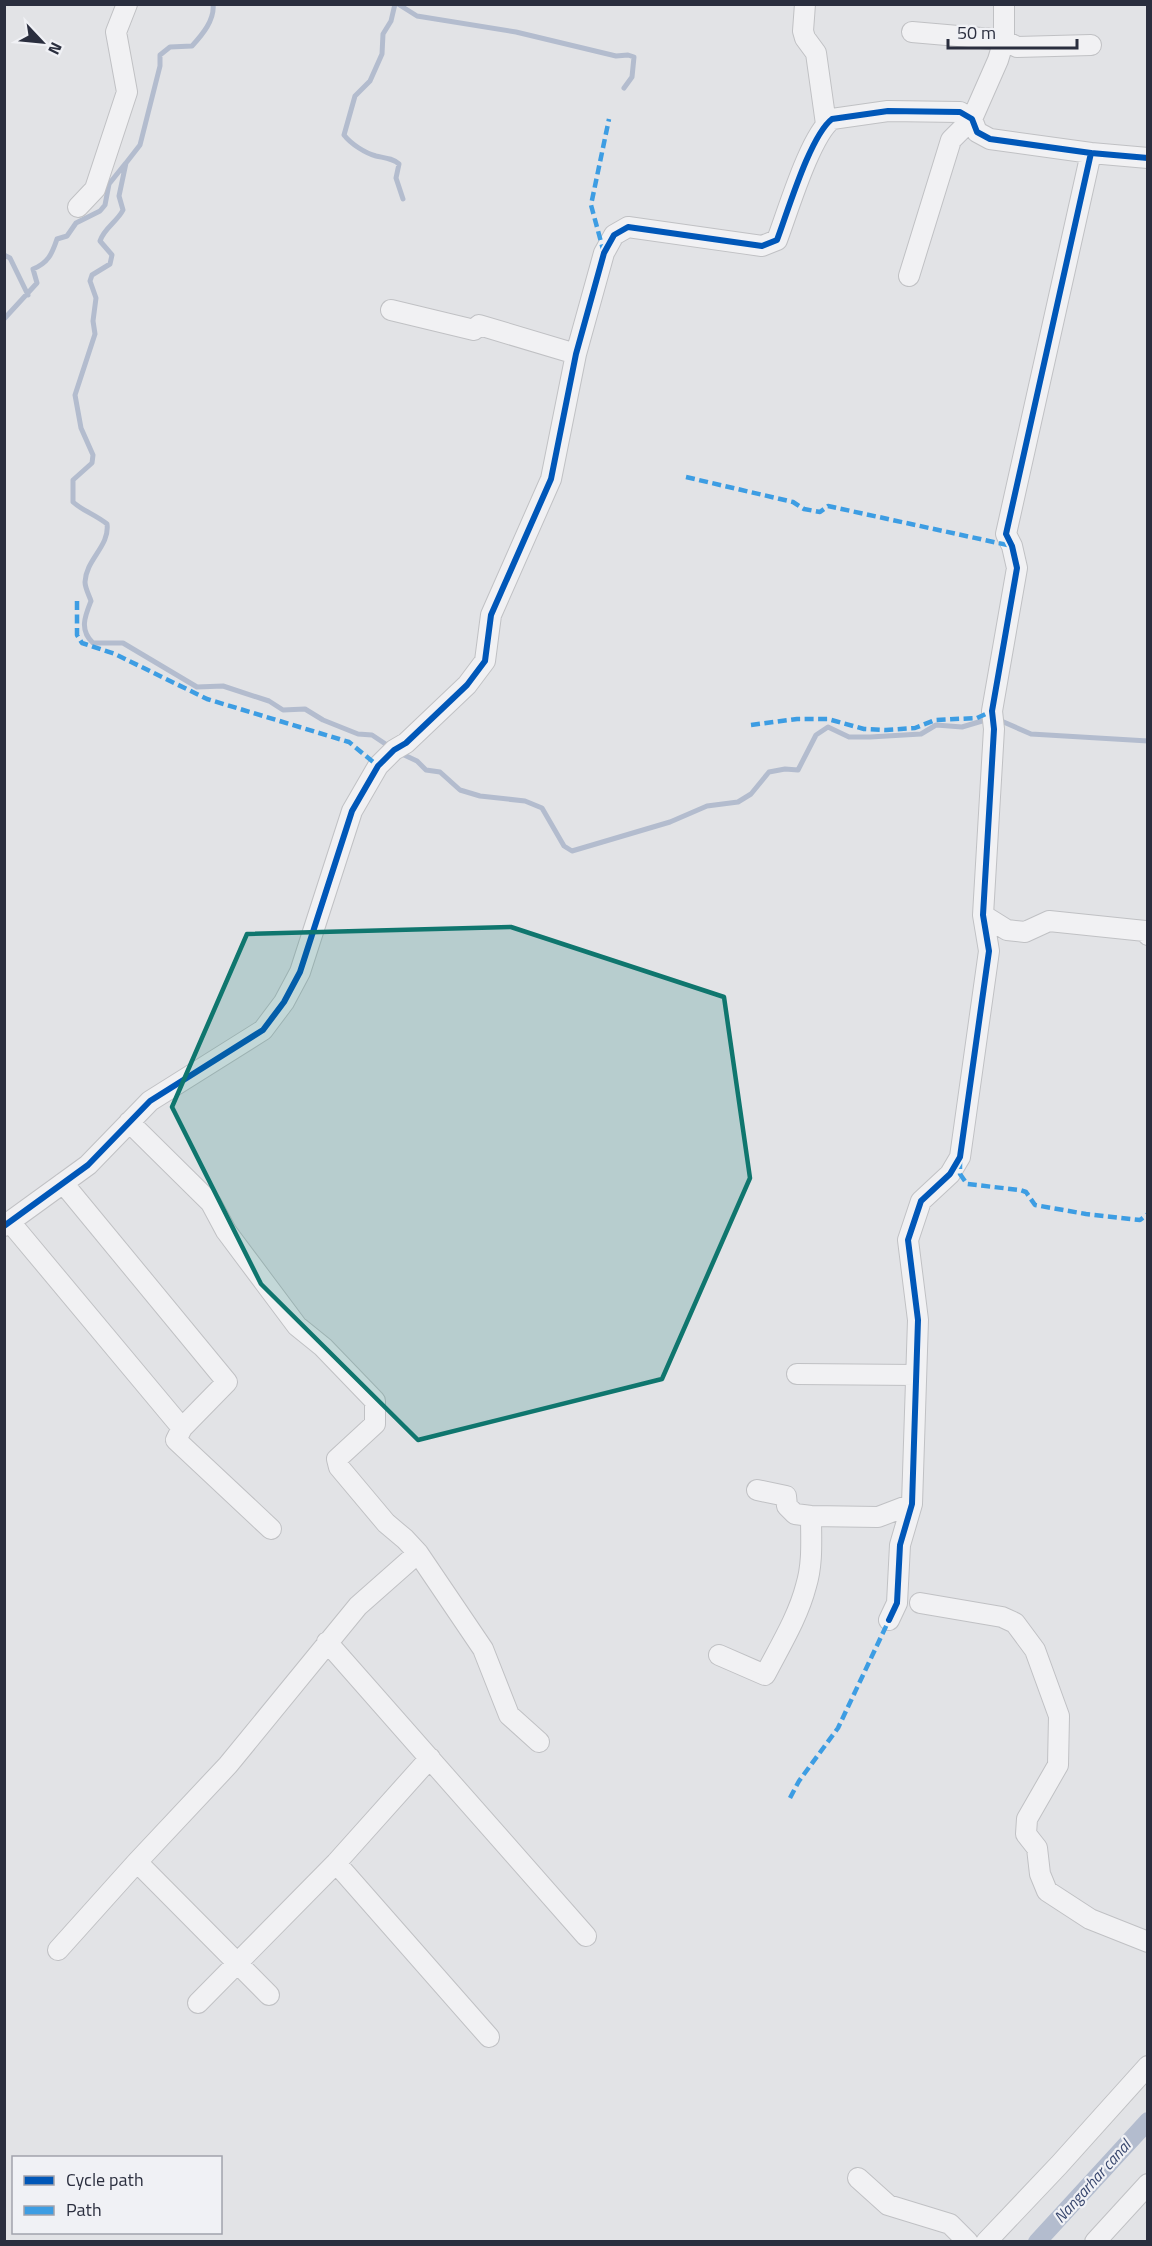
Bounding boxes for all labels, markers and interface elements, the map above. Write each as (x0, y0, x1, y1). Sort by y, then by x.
north arrow (12, 12, 72, 72)
scale bar (948, 12, 1077, 50)
text: 50 m (957, 19, 996, 46)
text: N (42, 38, 69, 59)
water label: Nangarhar canal (1048, 2133, 1137, 2228)
legend (12, 2156, 222, 2234)
text: Cycle path (66, 2166, 144, 2193)
text: Path (66, 2196, 102, 2223)

